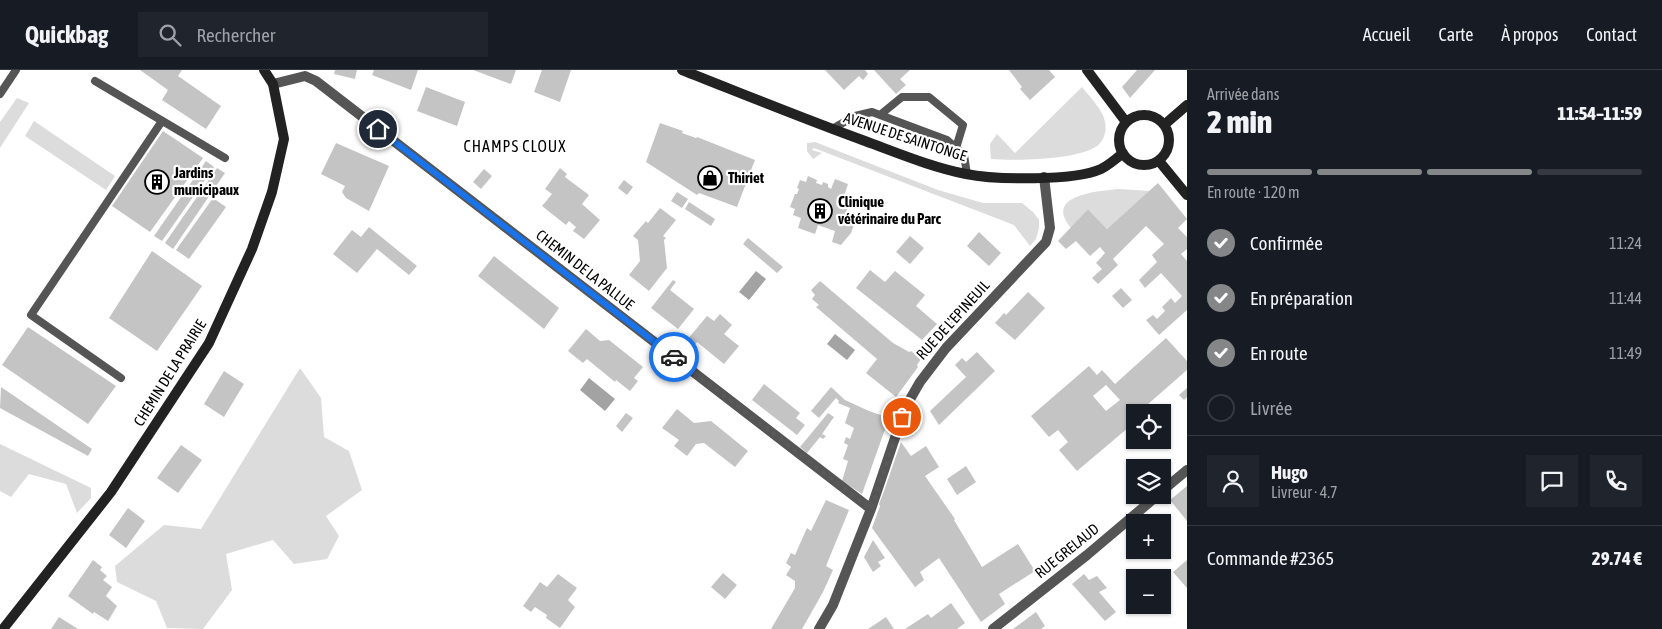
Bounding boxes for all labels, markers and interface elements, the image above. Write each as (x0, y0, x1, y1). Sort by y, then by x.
search box (138, 12, 488, 57)
text: Quickbag (25, 21, 108, 48)
icon: search (156, 21, 184, 49)
text: Rechercher (196, 24, 275, 46)
text: Accueil (1363, 24, 1411, 45)
text: Carte (1439, 24, 1473, 45)
text: À propos (1501, 24, 1558, 45)
text: Contact (1586, 24, 1637, 45)
text: Arrivée dans (1207, 85, 1279, 103)
text: 11:54–11:59 (1557, 102, 1642, 124)
text: 2 min (1207, 103, 1272, 140)
pin (357, 108, 399, 150)
street label: AVENUE DE SAINTONGE (841, 109, 969, 165)
icon: home (364, 115, 392, 143)
district label: CHAMPS CLOUX (464, 137, 566, 155)
place label: Jardins municipaux (173, 164, 239, 198)
shop icon: Thiriet (697, 165, 723, 191)
building icon: Jardins municipaux (144, 169, 170, 195)
place label: Thiriet (728, 169, 765, 186)
text: En route · 120 m (1207, 183, 1300, 201)
place label: Clinique vétérinaire du Parc (838, 193, 942, 227)
building icon: Clinique vétérinaire du Parc (807, 198, 833, 224)
street label: CHEMIN DE LA PALLUE (533, 226, 638, 314)
icon: check (1207, 229, 1235, 257)
text: Confirmée (1250, 232, 1323, 254)
text: 11:24 (1609, 234, 1642, 252)
street label: RUE DE L'EPINEUIL (913, 277, 993, 363)
icon: check (1207, 284, 1235, 312)
text: En préparation (1250, 287, 1353, 309)
text: 11:44 (1609, 289, 1642, 307)
street label: CHEMIN DE LA PRAIRIE (130, 316, 210, 429)
courier (649, 332, 699, 382)
icon: check (1207, 339, 1235, 367)
text: En route (1250, 342, 1308, 364)
icon: car (660, 343, 688, 371)
text: 11:49 (1609, 344, 1642, 362)
pin (881, 396, 923, 438)
text: Livrée (1250, 397, 1292, 419)
icon: bag (888, 403, 916, 431)
map controls (1126, 404, 1171, 614)
button: locate (1126, 404, 1171, 449)
button: person (1207, 455, 1259, 507)
button: chat (1526, 455, 1578, 507)
button: phone (1590, 455, 1642, 507)
button: layers (1126, 459, 1171, 504)
text: Hugo (1271, 461, 1308, 483)
text: Livreur · 4.7 (1271, 483, 1338, 501)
button: + (1126, 514, 1171, 559)
street label: RUE GRELAUD (1031, 520, 1102, 581)
text: Commande #2365 (1207, 547, 1334, 569)
text: 29.74 € (1592, 547, 1642, 569)
button: − (1126, 569, 1171, 614)

